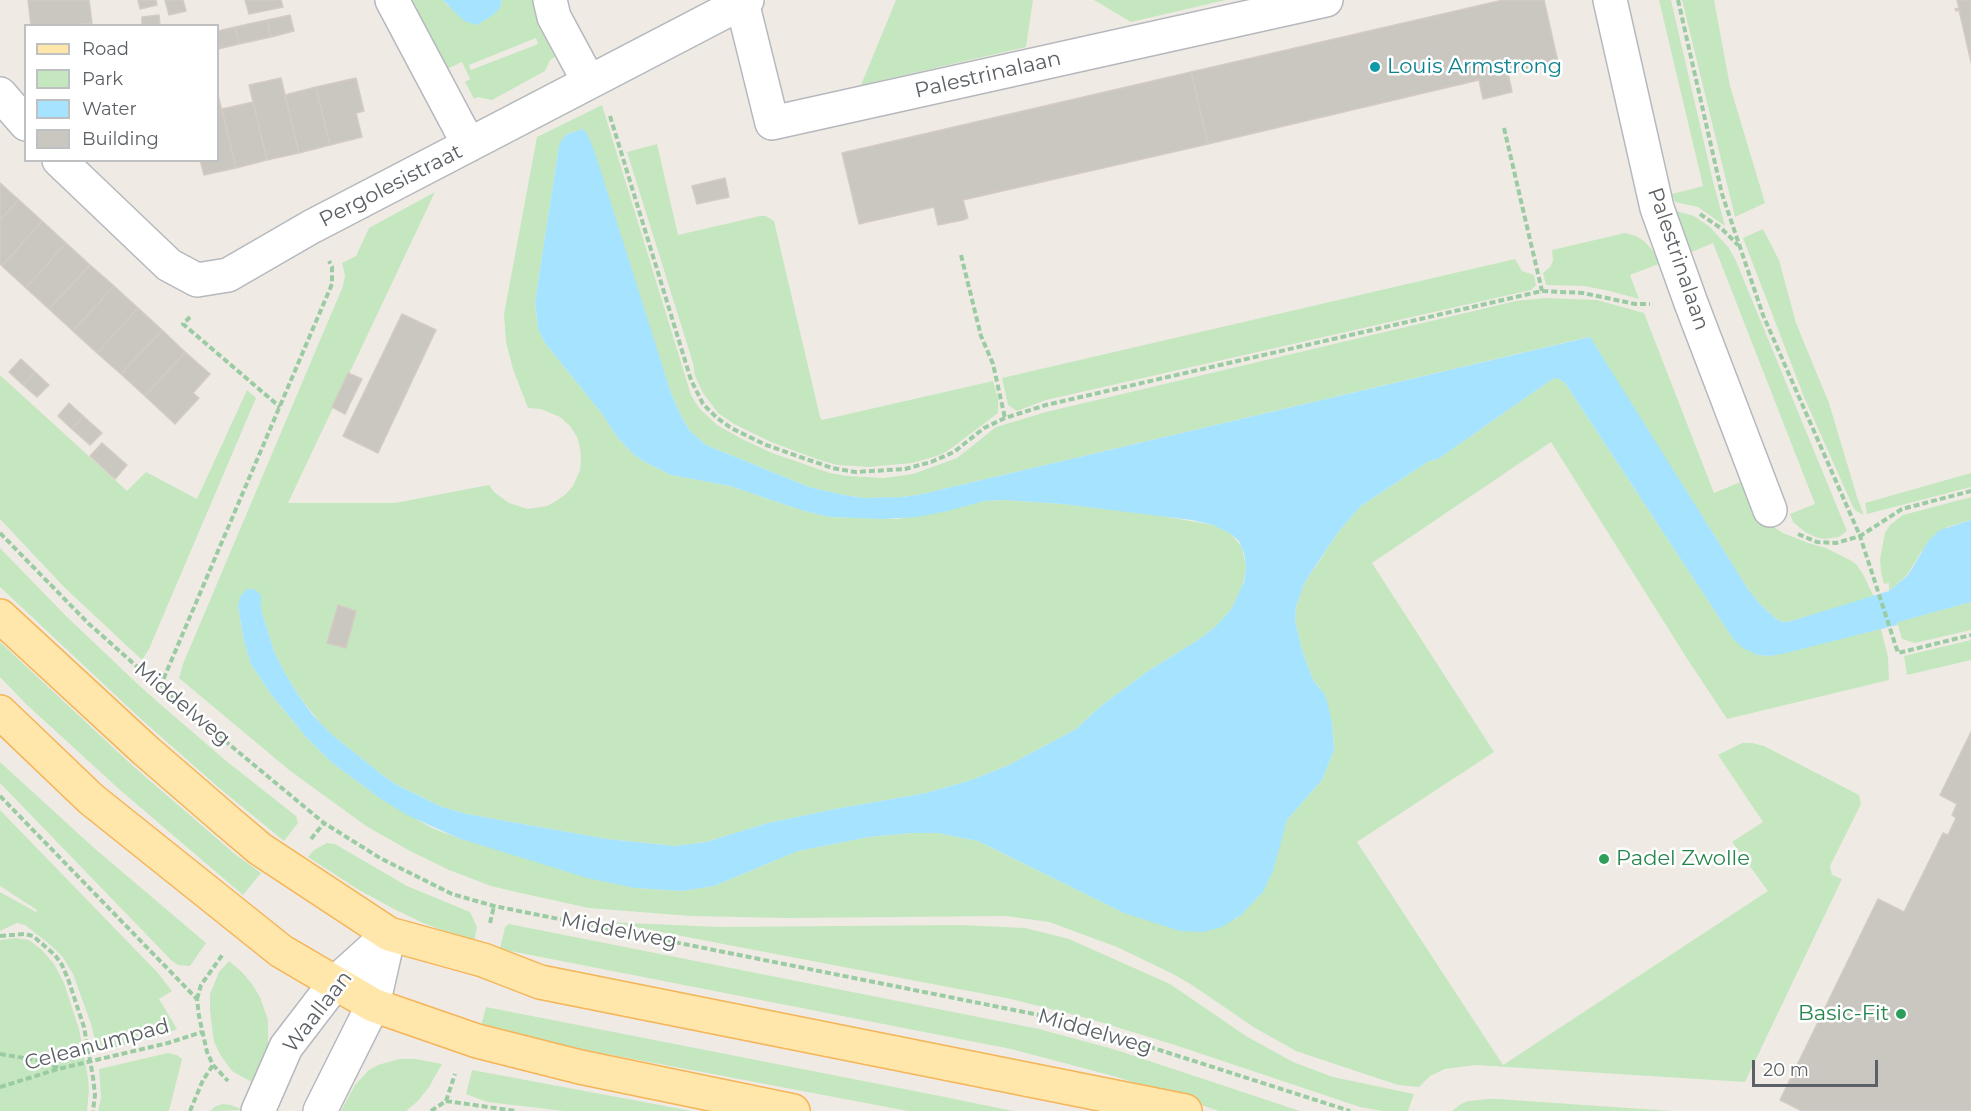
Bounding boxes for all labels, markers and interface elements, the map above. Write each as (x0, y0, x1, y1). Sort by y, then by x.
legend (24, 24, 219, 162)
text: Road (82, 38, 129, 60)
street label: Palestrinalaan (912, 46, 1064, 104)
place label: Louis Armstrong (1387, 54, 1562, 80)
marker: Louis Armstrong (1368, 60, 1382, 74)
text: Park (82, 68, 123, 90)
text: Water (82, 98, 137, 120)
text: Building (82, 128, 159, 150)
street label: Pergolesistraat (315, 139, 467, 233)
street label: Palestrinalaan (1642, 184, 1714, 334)
street label: Middelweg (129, 657, 235, 751)
place label: Padel Zwolle (1616, 846, 1750, 872)
marker: Padel Zwolle (1597, 852, 1611, 866)
street label: Middelweg (559, 907, 679, 955)
street label: Waallaan (278, 966, 358, 1058)
place label: Basic-Fit (1798, 1001, 1889, 1027)
street label: Middelweg (1035, 1004, 1155, 1060)
marker: Basic-Fit (1894, 1007, 1908, 1021)
street label: Celeanumpad (22, 1014, 172, 1076)
scale bar (1755, 1048, 1881, 1086)
text: 20 m (1763, 1059, 1809, 1081)

